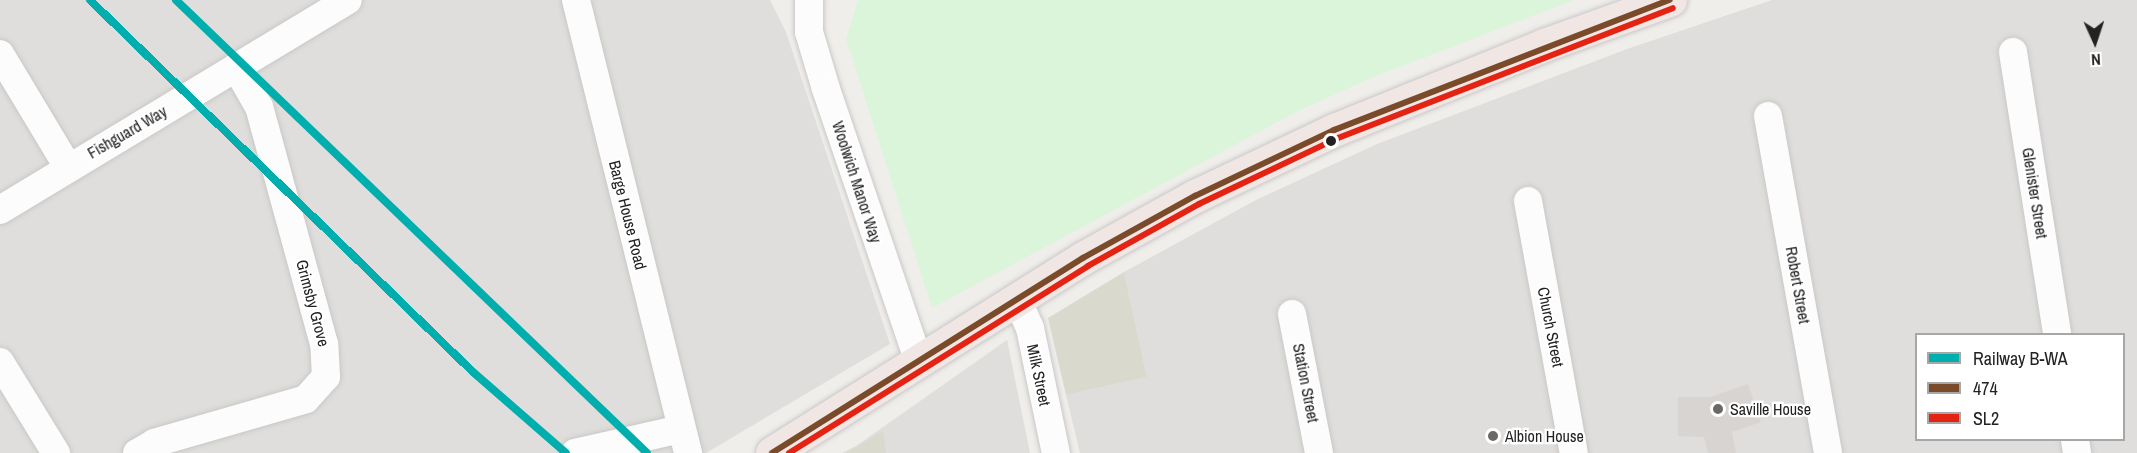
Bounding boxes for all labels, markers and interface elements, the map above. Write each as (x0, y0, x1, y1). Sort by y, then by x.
north arrow (2065, 12, 2125, 72)
text: N (2091, 49, 2101, 71)
street label: Fishguard Way (84, 102, 170, 162)
street label: Woolwich Manor Way (828, 119, 886, 245)
unlabelled marker (1325, 135, 1337, 147)
street label: Glenister Street (2018, 146, 2052, 240)
street label: Barge House Road (605, 159, 651, 271)
street label: Robert Street (1782, 245, 1814, 325)
street label: Grimsby Grove (292, 258, 334, 348)
street label: Church Street (1534, 285, 1568, 369)
legend (1915, 333, 2125, 441)
street label: Milk Street (1023, 342, 1055, 408)
street label: Station Street (1289, 342, 1323, 424)
text: Railway B-WA (1973, 346, 2068, 371)
text: 474 (1973, 376, 1998, 401)
place label: Saville House (1730, 399, 1811, 419)
marker: Saville House (1711, 402, 1725, 416)
text: SL2 (1973, 406, 1999, 431)
place label: Albion House (1505, 426, 1584, 446)
marker: Albion House (1486, 429, 1500, 443)

